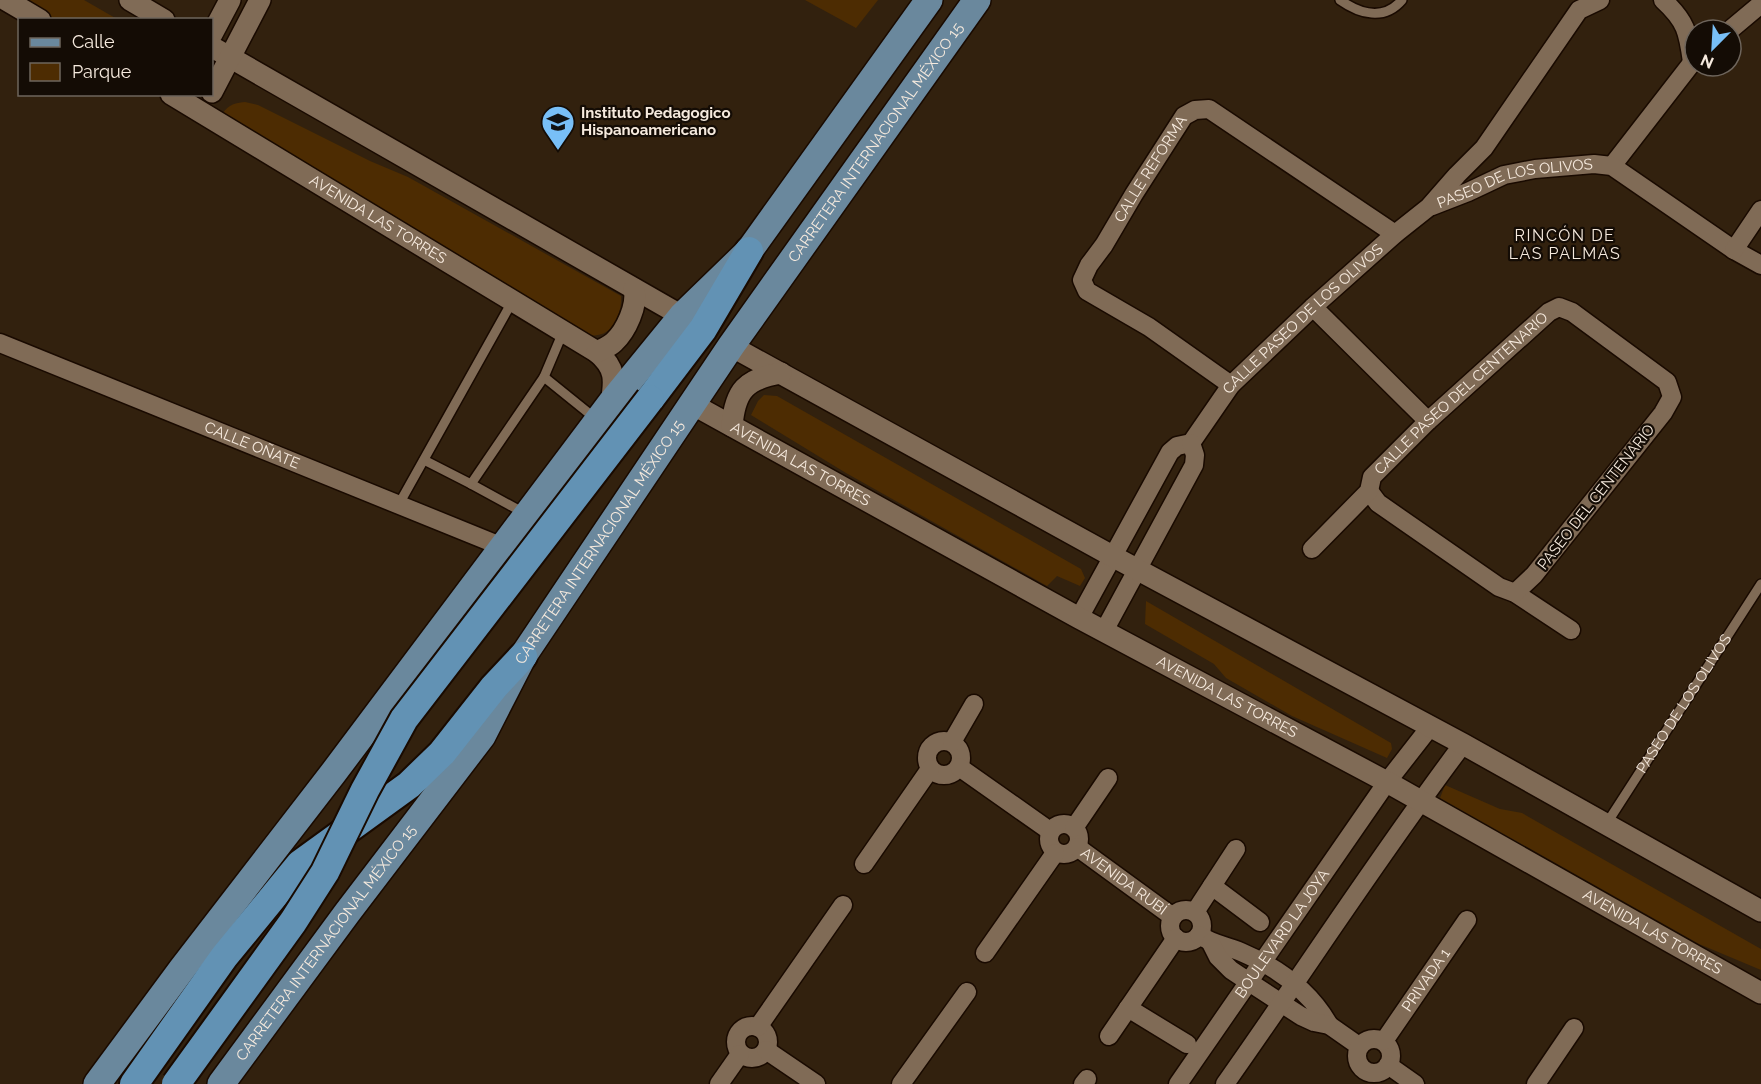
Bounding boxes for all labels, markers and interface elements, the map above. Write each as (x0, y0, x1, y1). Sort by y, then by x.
legend (18, 18, 213, 96)
north arrow (1683, 18, 1743, 78)
street label: CARRETERA INTERNACIONAL MÉXICO 15 (784, 19, 967, 266)
text: Calle (72, 31, 115, 52)
text: N (1698, 50, 1717, 72)
text: Parque (72, 61, 132, 82)
school or university icon: Instituto Pedagogico Hispanoamericano (540, 104, 576, 151)
place label: Instituto Pedagogico Hispanoamericano (581, 104, 731, 139)
street label: CALLE REFORMA (1110, 112, 1191, 226)
street label: PASEO DE LOS OLIVOS (1434, 155, 1593, 212)
street label: AVENIDA LAS TORRES (306, 171, 450, 268)
district label: RINCÓN DE LAS PALMAS (1509, 225, 1621, 263)
street label: CALLE PASEO DE LOS OLIVOS (1219, 240, 1387, 397)
street label: CALLE PASEO DEL CENTENARIO (1371, 308, 1552, 478)
street label: CARRETERA INTERNACIONAL MÉXICO 15 (511, 417, 688, 667)
street label: CALLE OÑATE (202, 418, 302, 473)
street label: AVENIDA LAS TORRES (728, 418, 874, 510)
street label: PASEO DEL CENTENARIO (1534, 421, 1658, 573)
street label: PASEO DE LOS OLIVOS (1633, 631, 1735, 777)
street label: AVENIDA LAS TORRES (1154, 652, 1301, 742)
street label: CARRETERA INTERNACIONAL MÉXICO 15 (232, 821, 420, 1064)
street label: AVENIDA RUBÍ (1077, 844, 1171, 919)
street label: BOULEVARD LA JOYA (1231, 866, 1333, 1001)
street label: AVENIDA LAS TORRES (1580, 885, 1725, 978)
street label: PRIVADA 1 (1398, 944, 1454, 1015)

